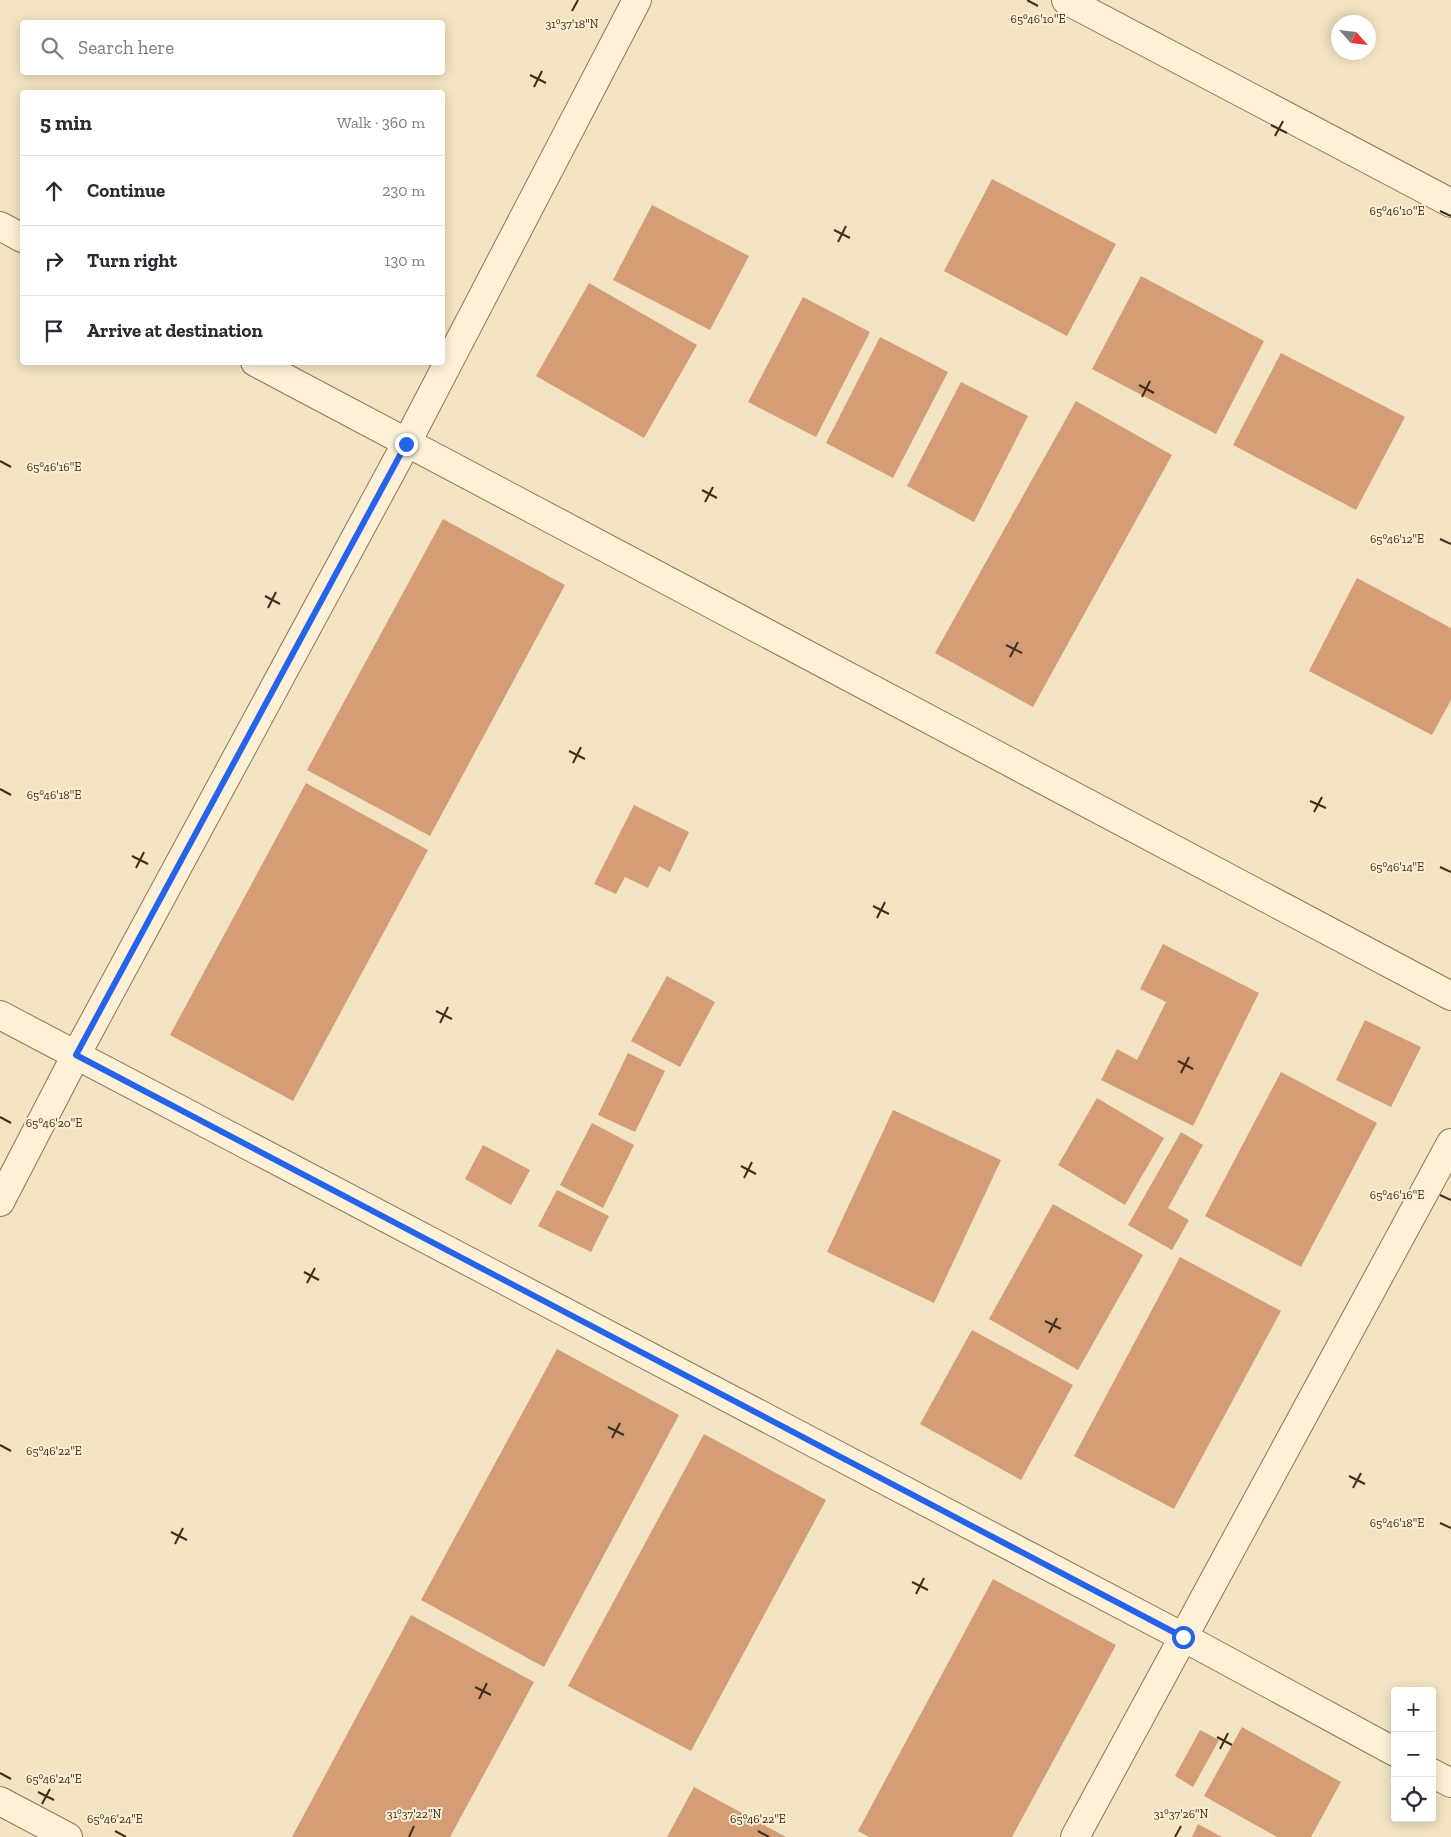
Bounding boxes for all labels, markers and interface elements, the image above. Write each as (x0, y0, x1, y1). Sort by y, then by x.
text: 65°46'10"E (1011, 12, 1065, 26)
north arrow (1331, 15, 1376, 60)
text: 31°37'18"N (545, 17, 599, 31)
search box (20, 20, 445, 75)
icon: search (38, 34, 66, 62)
text: Search here (78, 36, 174, 59)
text: 5 min (40, 110, 92, 135)
text: Walk · 360 m (337, 113, 425, 132)
icon: ahead (40, 177, 68, 205)
text: Continue (87, 179, 165, 202)
text: 230 m (382, 181, 425, 200)
text: 65°46'10"E (1370, 204, 1424, 218)
icon: right (40, 247, 68, 275)
text: Turn right (87, 249, 177, 272)
text: 130 m (384, 251, 425, 270)
icon: arrive (40, 317, 68, 345)
text: Arrive at destination (87, 319, 263, 342)
route end (395, 433, 418, 456)
text: 65°46'16"E (27, 460, 81, 474)
text: 65°46'12"E (1370, 532, 1424, 546)
text: 65°46'18"E (27, 788, 81, 802)
text: 65°46'14"E (1370, 860, 1424, 874)
text: 65°46'20"E (26, 1116, 82, 1130)
text: 65°46'16"E (1370, 1188, 1424, 1202)
text: 65°46'22"E (26, 1444, 82, 1458)
text: 65°46'18"E (1370, 1516, 1424, 1530)
route start (1172, 1626, 1195, 1649)
map controls (1391, 1687, 1436, 1822)
button: + (1391, 1687, 1436, 1732)
button: − (1391, 1732, 1436, 1777)
text: 65°46'24"E (26, 1772, 82, 1786)
button: locate (1391, 1777, 1436, 1822)
text: 31°37'22"N (387, 1807, 441, 1821)
text: 31°37'26"N (1154, 1807, 1208, 1821)
text: 65°46'24"E (87, 1812, 143, 1826)
text: 65°46'22"E (730, 1812, 786, 1826)

